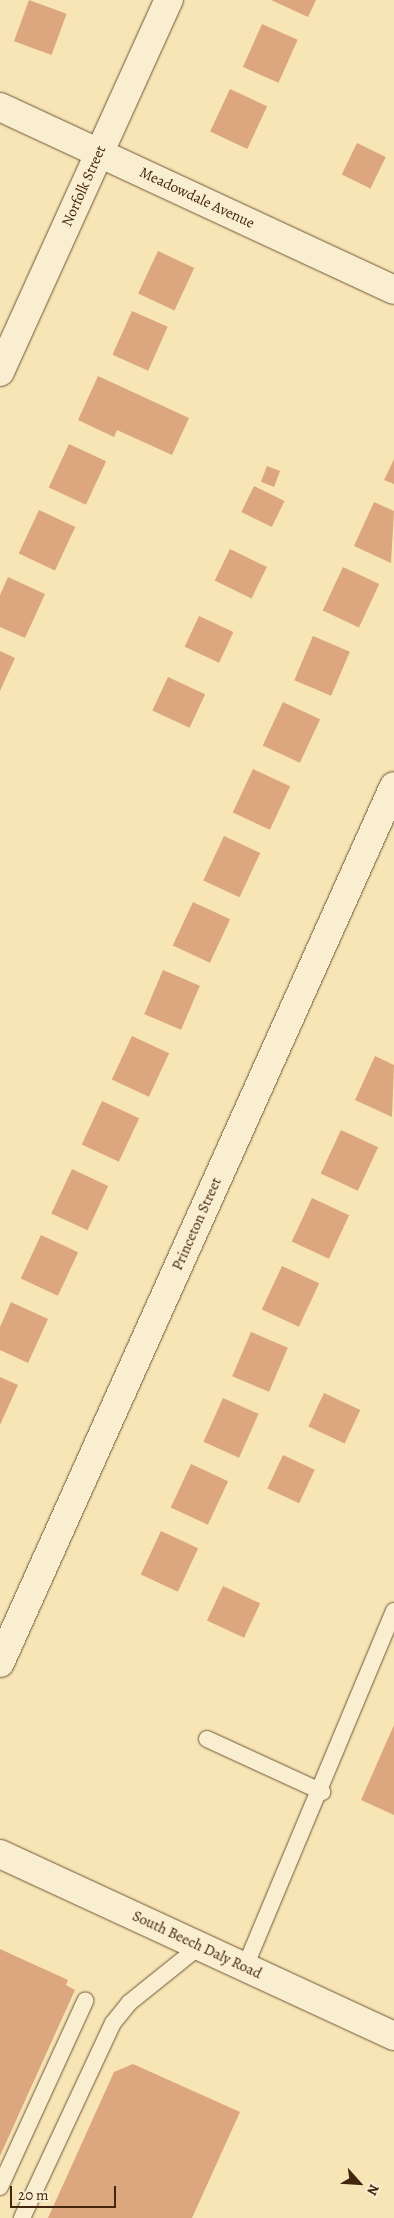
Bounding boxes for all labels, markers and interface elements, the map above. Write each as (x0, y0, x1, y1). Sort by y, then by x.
street label: Norfolk Street (58, 143, 110, 229)
street label: Meadowdale Avenue (137, 163, 257, 233)
street label: Princeton Street (169, 1175, 225, 1273)
street label: South Beech Daly Road (129, 1907, 265, 1983)
north arrow (334, 2158, 384, 2208)
scale bar (12, 2176, 119, 2208)
text: N (362, 2181, 384, 2199)
text: 20 m (18, 2185, 49, 2205)

